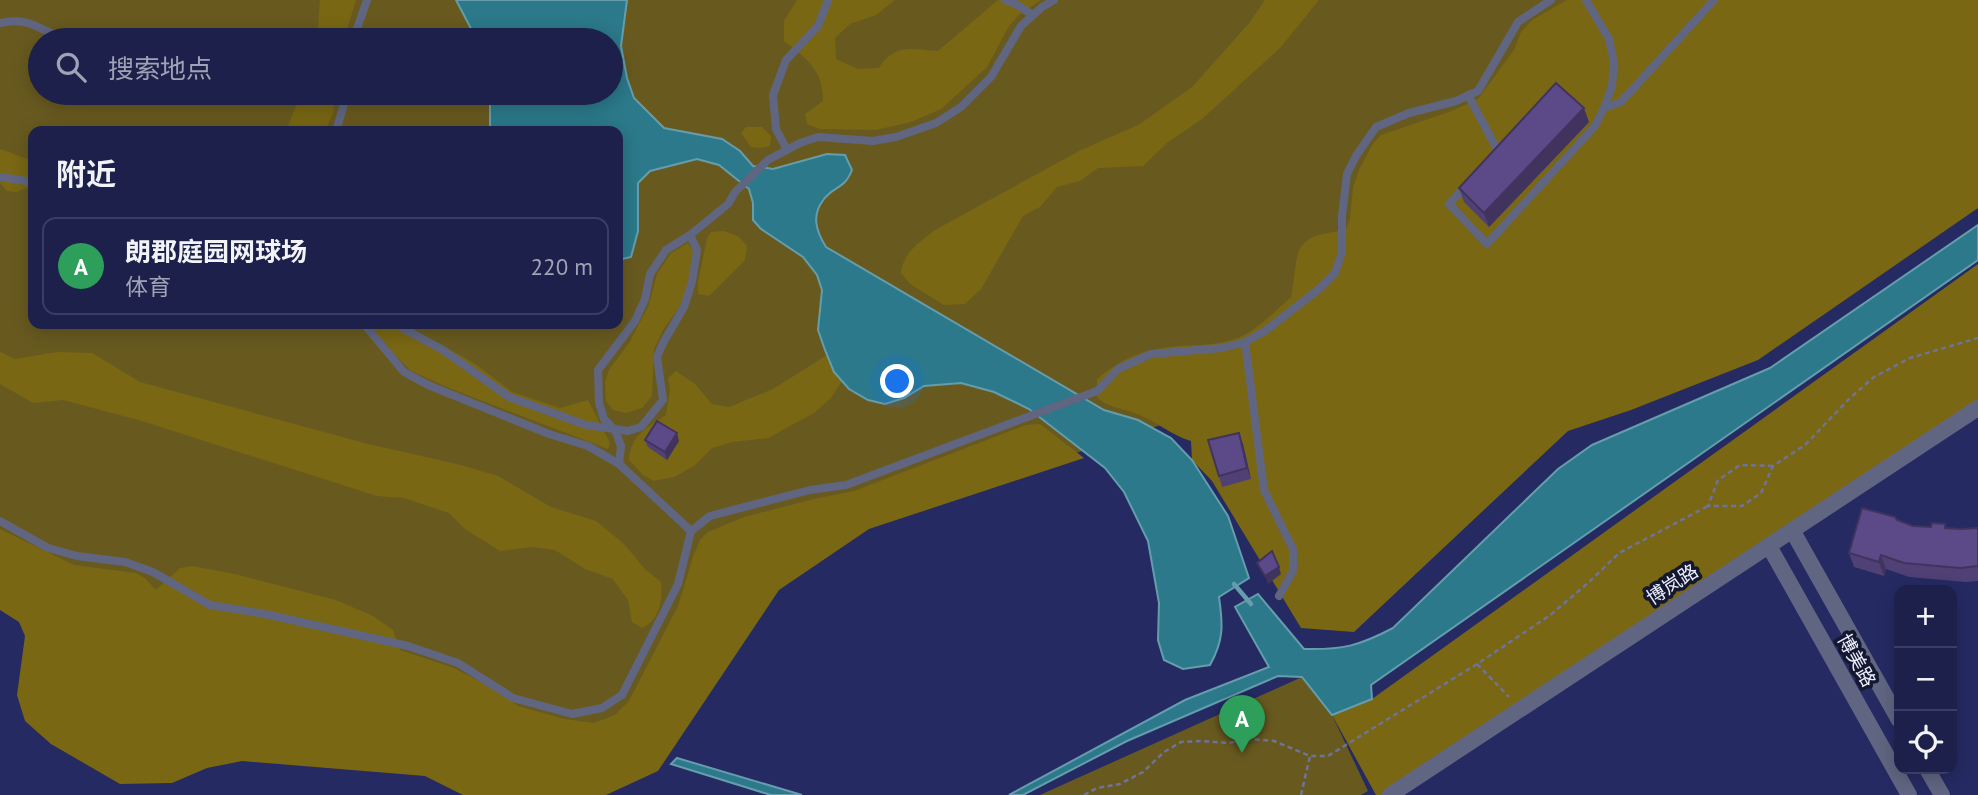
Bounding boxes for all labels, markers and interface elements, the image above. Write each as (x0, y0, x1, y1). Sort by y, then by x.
search box (28, 28, 623, 105)
icon: search (52, 48, 90, 86)
text: 搜索地点 (108, 52, 212, 85)
text: 附近 (56, 154, 116, 193)
text: 朗郡庭园网球场 (125, 235, 307, 268)
text: A (74, 252, 88, 281)
text: 220 m (531, 252, 593, 281)
text: 体育 (125, 272, 171, 301)
your location (880, 364, 914, 398)
street label: 博岚路 (1642, 558, 1702, 610)
map controls (1894, 585, 1957, 774)
button: + (1894, 585, 1957, 648)
street label: 博美路 (1833, 629, 1881, 691)
button: − (1894, 648, 1957, 711)
pin: A (1219, 695, 1265, 753)
button: locate (1894, 711, 1957, 774)

